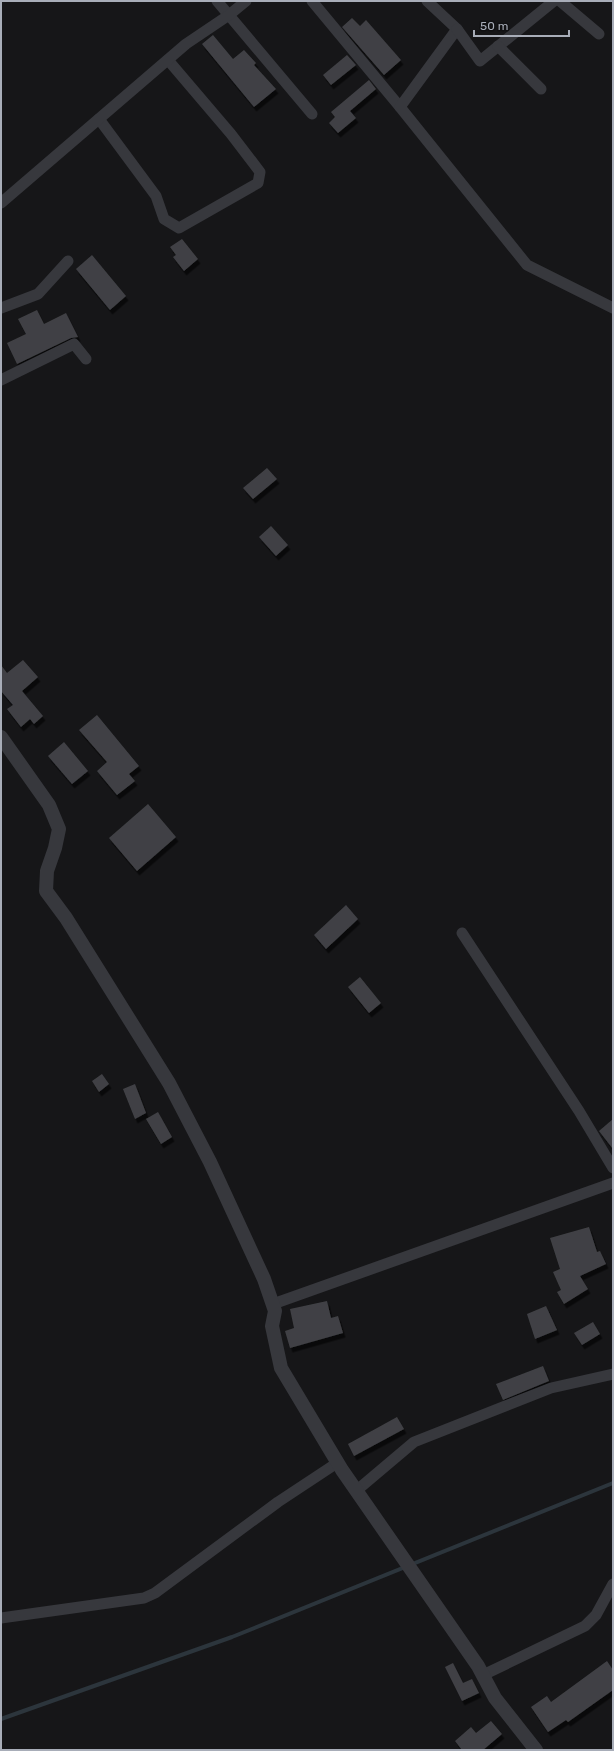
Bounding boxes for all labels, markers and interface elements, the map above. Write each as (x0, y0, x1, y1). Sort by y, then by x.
scale bar (474, 12, 569, 38)
text: 50 m (480, 19, 508, 33)

